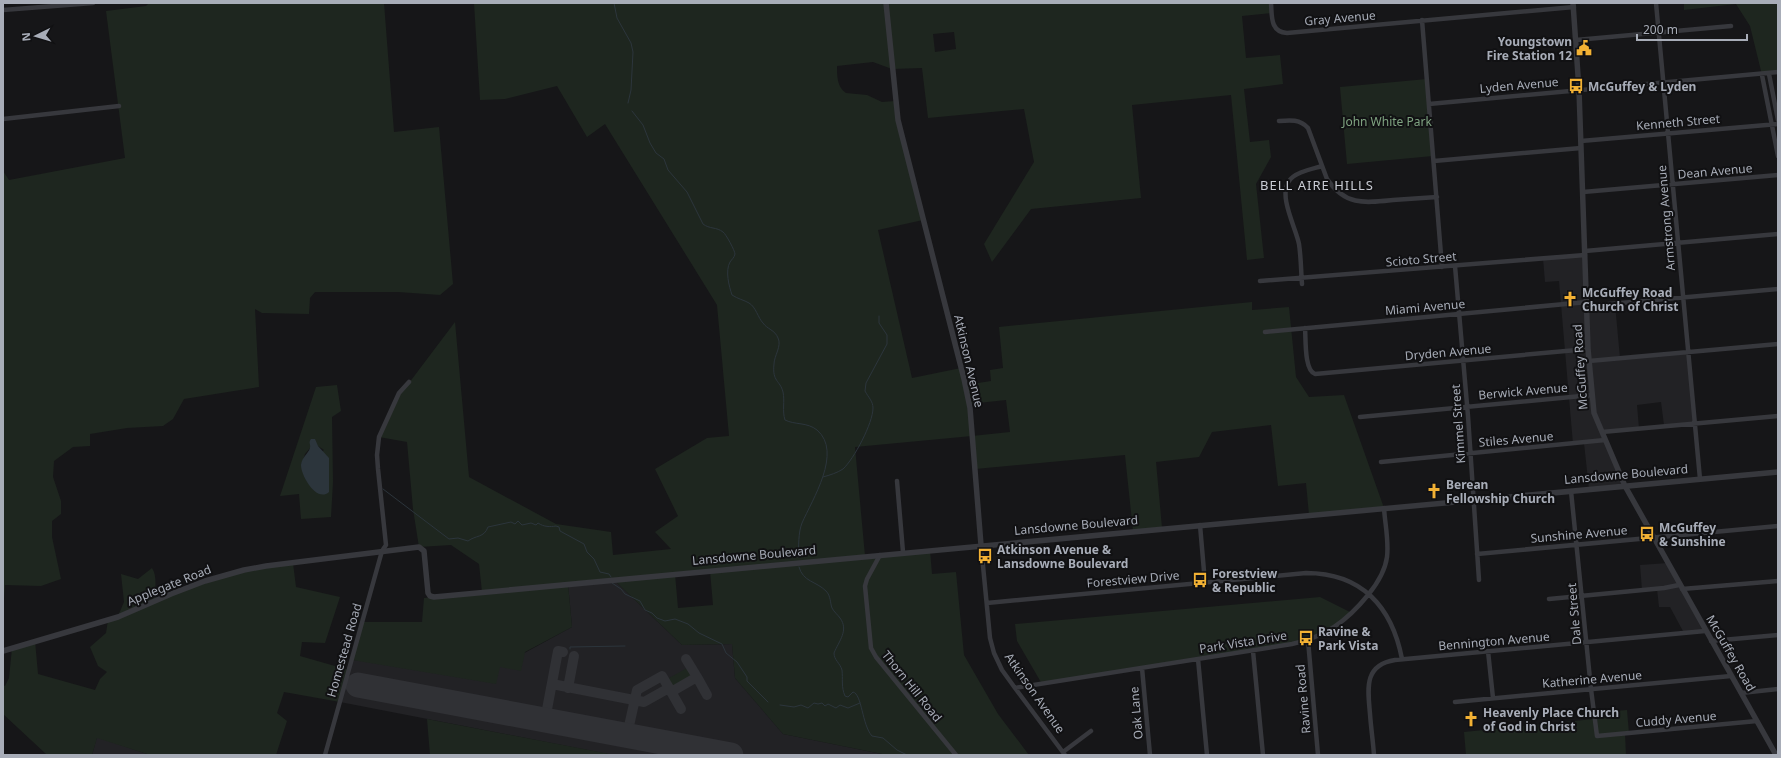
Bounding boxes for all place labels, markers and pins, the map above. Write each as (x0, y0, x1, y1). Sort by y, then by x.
place label: Youngstown Fire Station 12 (1486, 33, 1572, 64)
public building icon: Youngstown Fire Station 12 (1575, 39, 1593, 57)
bus stop icon: McGuffey & Lyden (1567, 77, 1585, 95)
place label: McGuffey & Lyden (1588, 78, 1696, 95)
place label: McGuffey Road Church of Christ (1582, 284, 1679, 315)
church icon: McGuffey Road Church of Christ (1561, 290, 1579, 308)
place label: Berean Fellowship Church (1446, 476, 1555, 507)
church icon: Berean Fellowship Church (1425, 482, 1443, 500)
place label: McGuffey & Sunshine (1659, 519, 1726, 550)
bus stop icon: McGuffey & Sunshine (1638, 525, 1656, 543)
place label: Atkinson Avenue & Lansdowne Boulevard (997, 541, 1128, 572)
bus stop icon: Atkinson Avenue & Lansdowne Boulevard (976, 547, 994, 565)
place label: Forestview & Republic (1212, 565, 1278, 596)
bus stop icon: Forestview & Republic (1191, 571, 1209, 589)
place label: Ravine & Park Vista (1318, 623, 1378, 654)
bus stop icon: Ravine & Park Vista (1297, 629, 1315, 647)
place label: Heavenly Place Church of God in Christ (1483, 704, 1619, 735)
church icon: Heavenly Place Church of God in Christ (1462, 710, 1480, 728)

